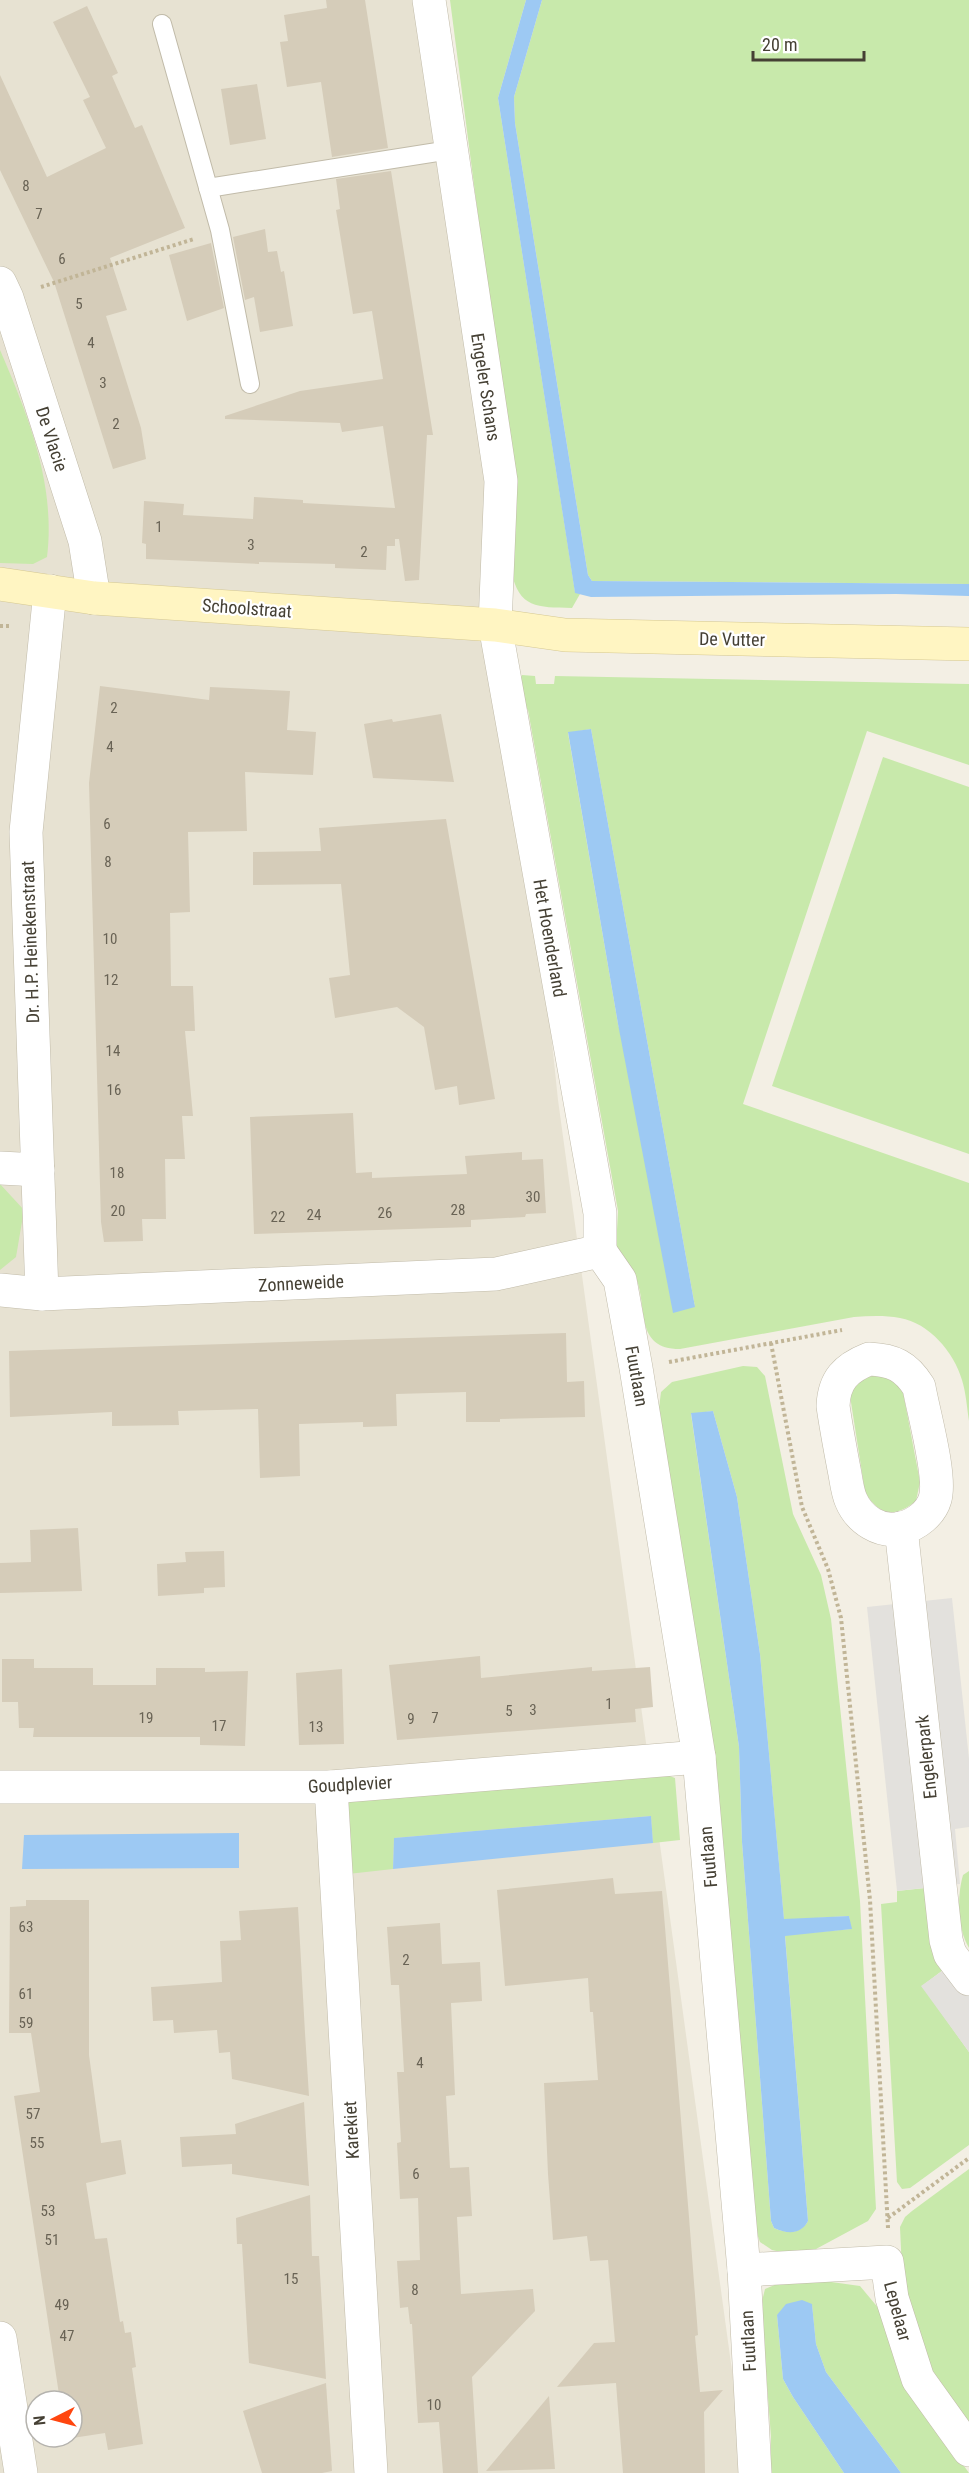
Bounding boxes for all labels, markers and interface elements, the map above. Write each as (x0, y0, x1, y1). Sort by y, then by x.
scale bar (753, 24, 864, 62)
text: 20 m (762, 34, 797, 55)
house number: 8 (22, 177, 30, 195)
house number: 7 (35, 205, 43, 223)
house number: 6 (58, 250, 66, 268)
house number: 5 (75, 295, 83, 313)
street label: Engeler Schans (467, 331, 505, 443)
house number: 4 (87, 334, 95, 352)
house number: 3 (99, 374, 107, 392)
street label: De Vlacie (32, 404, 72, 474)
house number: 2 (112, 415, 120, 433)
house number: 1 (155, 518, 163, 536)
house number: 3 (247, 536, 255, 554)
house number: 2 (360, 543, 368, 561)
street label: Schoolstraat (201, 594, 293, 622)
street label: De Vutter (699, 628, 766, 650)
house number: 2 (110, 699, 118, 717)
house number: 4 (106, 738, 114, 756)
house number: 6 (103, 815, 111, 833)
house number: 8 (104, 853, 112, 871)
street label: Dr. H.P. Heinekenstraat (17, 860, 43, 1024)
street label: Het Hoenderland (529, 877, 571, 999)
house number: 10 (103, 930, 117, 948)
house number: 12 (104, 971, 118, 989)
house number: 14 (106, 1042, 120, 1060)
house number: 16 (107, 1081, 121, 1099)
house number: 18 (110, 1164, 124, 1182)
house number: 30 (526, 1188, 540, 1206)
house number: 28 (451, 1201, 465, 1219)
house number: 20 (111, 1202, 125, 1220)
house number: 26 (378, 1204, 392, 1222)
house number: 24 (307, 1206, 321, 1224)
house number: 22 (271, 1208, 285, 1226)
street label: Zonneweide (258, 1270, 344, 1296)
street label: Fuutlaan (621, 1344, 653, 1408)
house number: 1 (605, 1695, 613, 1713)
house number: 3 (529, 1701, 537, 1719)
house number: 5 (505, 1702, 513, 1720)
house number: 19 (139, 1709, 153, 1727)
house number: 7 (431, 1709, 439, 1727)
house number: 9 (407, 1710, 415, 1728)
street label: Engelerpark (911, 1714, 941, 1800)
house number: 17 (212, 1717, 226, 1735)
house number: 13 (309, 1718, 323, 1736)
street label: Goudplevier (307, 1771, 393, 1797)
street label: Fuutlaan (695, 1826, 721, 1888)
house number: 63 (19, 1918, 33, 1936)
house number: 2 (402, 1951, 410, 1969)
house number: 61 (19, 1985, 33, 2003)
house number: 59 (19, 2014, 33, 2032)
house number: 4 (416, 2054, 424, 2072)
street label: Karekiet (339, 2100, 363, 2160)
house number: 57 (26, 2105, 40, 2123)
house number: 55 (30, 2134, 44, 2152)
house number: 6 (412, 2165, 420, 2183)
house number: 53 (41, 2202, 55, 2220)
house number: 51 (45, 2231, 59, 2249)
house number: 15 (284, 2270, 298, 2288)
street label: Lepelaar (880, 2279, 916, 2344)
house number: 8 (411, 2281, 419, 2299)
house number: 49 (55, 2296, 69, 2314)
street label: Fuutlaan (736, 2310, 760, 2372)
house number: 47 (60, 2327, 74, 2345)
north arrow (24, 2389, 84, 2449)
house number: 10 (427, 2396, 441, 2414)
text: N (30, 2415, 50, 2426)

